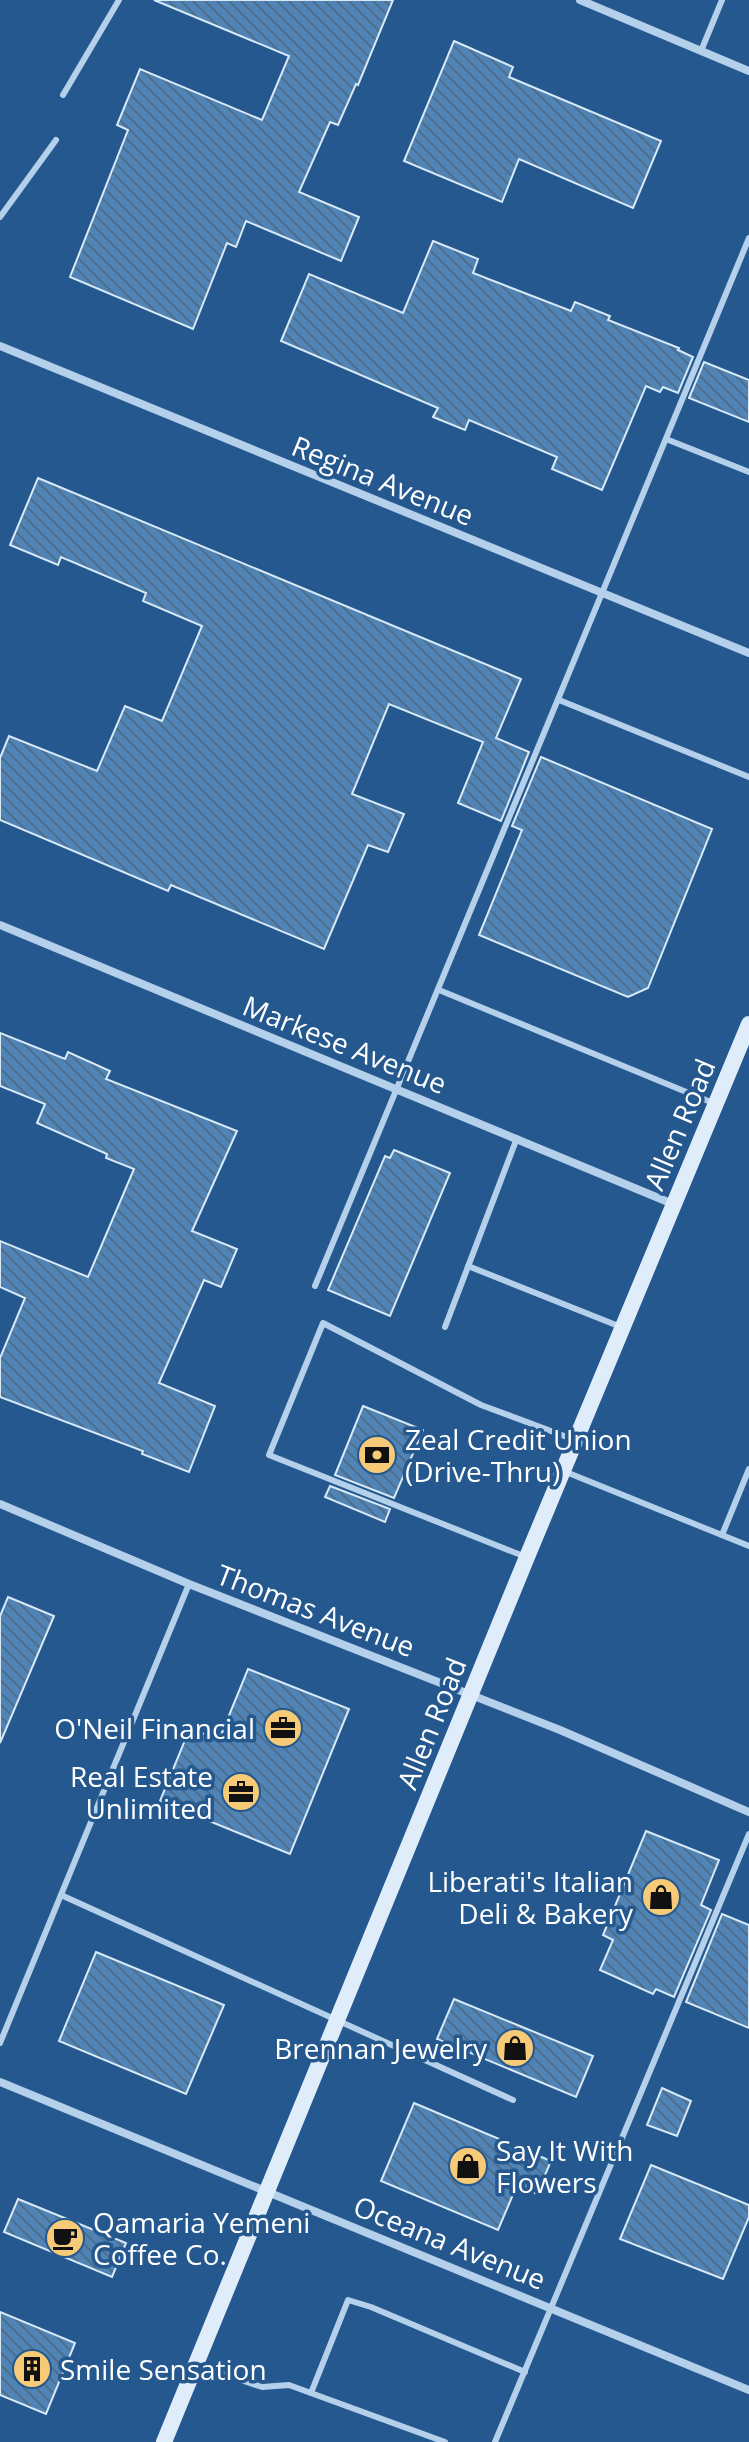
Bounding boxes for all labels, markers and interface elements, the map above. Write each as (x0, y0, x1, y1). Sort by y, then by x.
street label: Regina Avenue (287, 426, 479, 534)
street label: Markese Avenue (238, 986, 452, 1102)
street label: Allen Road (634, 1053, 724, 1195)
place label: Zeal Credit Union (Drive-Thru) (405, 1420, 632, 1490)
bank icon: Zeal Credit Union (Drive-Thru) (356, 1434, 398, 1476)
street label: Thomas Avenue (212, 1555, 420, 1665)
street label: Allen Road (387, 1652, 475, 1794)
office icon: O'Neil Financial (262, 1707, 304, 1749)
place label: O'Neil Financial (54, 1709, 255, 1747)
place label: Real Estate Unlimited (70, 1757, 213, 1827)
office icon: Real Estate Unlimited (220, 1771, 262, 1813)
place label: Liberati's Italian Deli & Bakery (427, 1862, 634, 1932)
shop icon: Liberati's Italian Deli & Bakery (640, 1876, 682, 1918)
shop icon: Brennan Jewelry (494, 2027, 536, 2069)
place label: Brennan Jewelry (274, 2029, 488, 2067)
place label: Say It With Flowers (496, 2131, 633, 2201)
shop icon: Say It With Flowers (447, 2145, 489, 2187)
street label: Oceana Avenue (348, 2186, 552, 2298)
place label: Qamaria Yemeni Coffee Co. (93, 2203, 310, 2273)
cafe icon: Qamaria Yemeni Coffee Co. (44, 2217, 86, 2259)
building icon: Smile Sensation (11, 2348, 53, 2390)
place label: Smile Sensation (60, 2350, 267, 2388)

